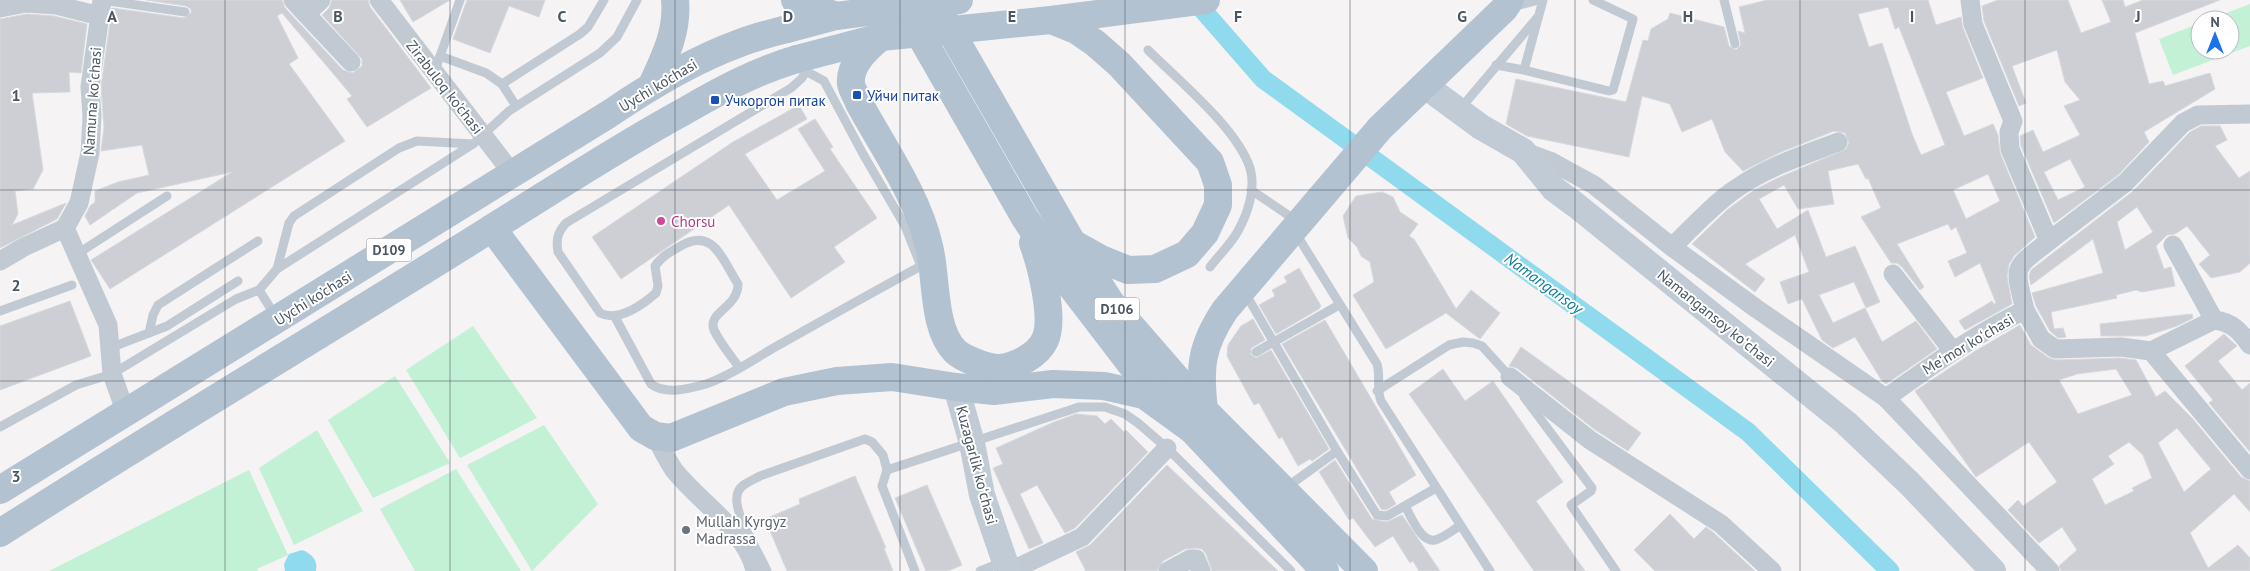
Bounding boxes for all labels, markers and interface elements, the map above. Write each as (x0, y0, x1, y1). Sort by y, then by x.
text: A (107, 6, 117, 26)
text: B (333, 6, 343, 26)
text: C (558, 6, 567, 26)
text: D (783, 6, 793, 26)
text: E (1008, 6, 1016, 26)
text: F (1234, 6, 1242, 26)
text: G (1457, 6, 1467, 26)
text: H (1683, 6, 1693, 26)
text: I (1910, 6, 1914, 26)
text: J (2134, 6, 2141, 26)
north arrow (2190, 10, 2240, 60)
text: N (2210, 13, 2220, 31)
street label: Zirabuloq ko'chasi (402, 36, 488, 138)
street label: Namuna koʻchasi (79, 46, 105, 156)
street label: Uychi ko’chasi (615, 54, 701, 116)
text: 1 (11, 85, 21, 105)
place label: Уйчи питак (867, 86, 940, 105)
marker: Уйчи питак (851, 89, 863, 101)
place label: Учкоргон питак (725, 91, 827, 110)
marker: Учкоргон питак (709, 94, 721, 106)
place label: Chorsu (671, 212, 715, 231)
marker: Chorsu (655, 215, 667, 227)
road number: D109 (366, 238, 412, 262)
water label: Namangansoy (1501, 248, 1588, 319)
street label: Namangansoy koʻchasi (1654, 265, 1778, 371)
street label: Uychi ko’chasi (271, 267, 355, 329)
text: 2 (11, 275, 21, 295)
road number: D106 (1094, 298, 1140, 320)
street label: Meʻmor koʻchasi (1919, 309, 2017, 379)
street label: Kuzagarlik koʻchasi (952, 404, 1002, 526)
text: 3 (11, 466, 21, 486)
place label: Mullah Kyrgyz Madrassa (696, 512, 786, 548)
marker: Mullah Kyrgyz Madrassa (680, 524, 692, 536)

